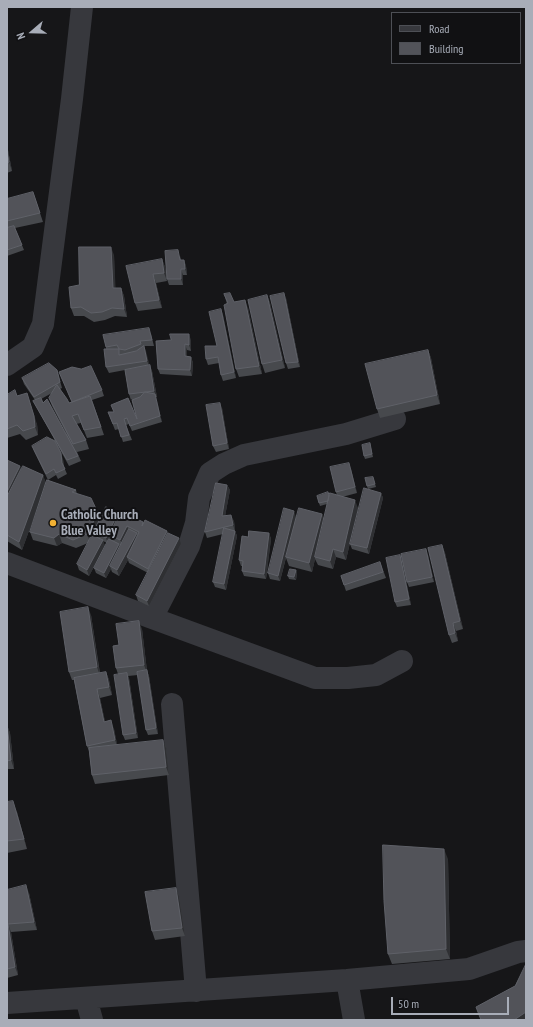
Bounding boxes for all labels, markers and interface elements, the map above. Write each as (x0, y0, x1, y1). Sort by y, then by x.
north arrow (12, 12, 52, 52)
legend (391, 12, 521, 64)
text: Road (429, 21, 449, 36)
text: N (13, 31, 28, 41)
text: Building (429, 41, 464, 56)
place label: Catholic Church Blue Valley (61, 507, 138, 540)
marker: Catholic Church Blue Valley (48, 518, 58, 528)
scale bar (393, 989, 511, 1015)
text: 50 m (398, 996, 419, 1011)

